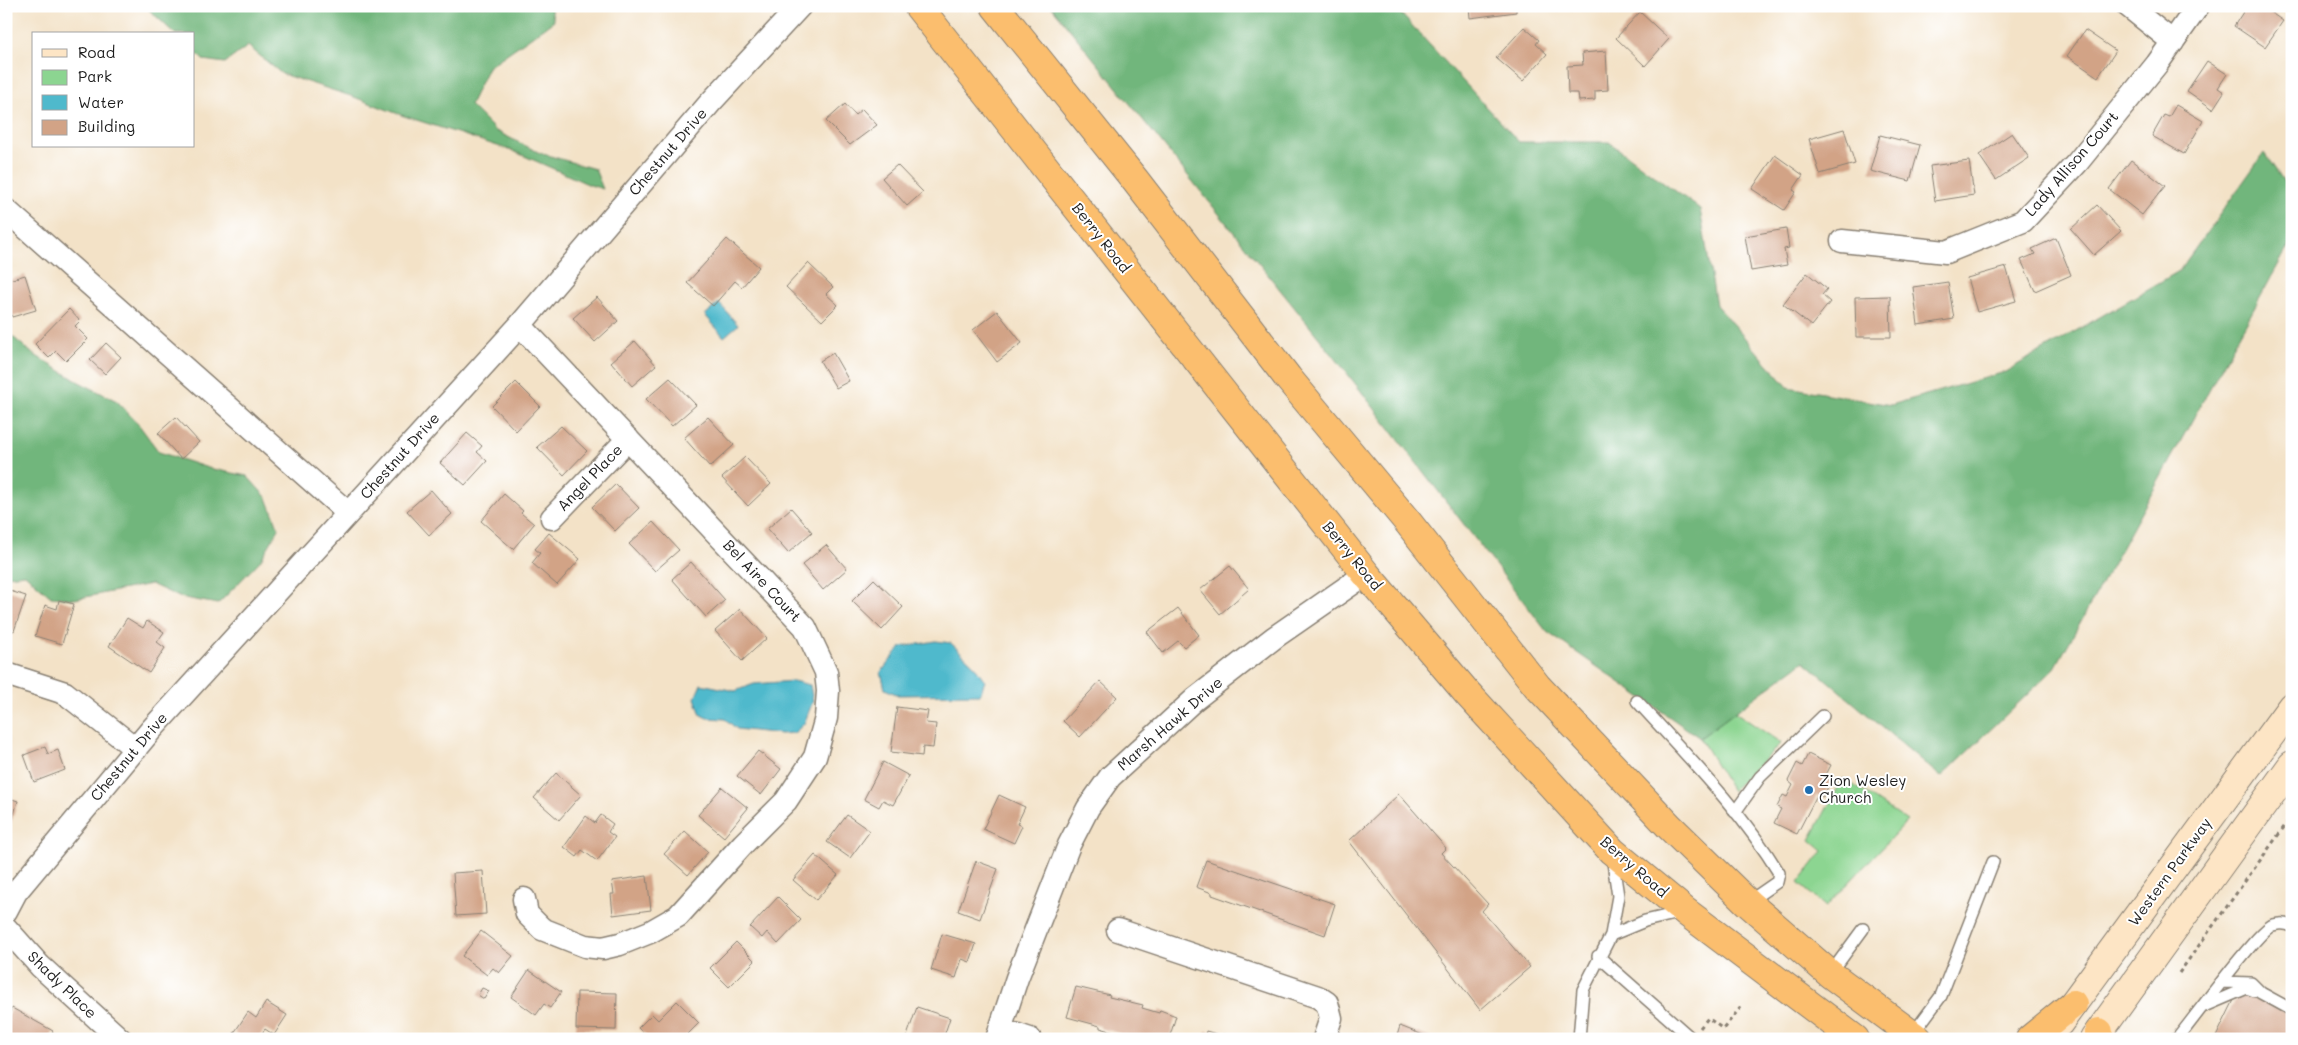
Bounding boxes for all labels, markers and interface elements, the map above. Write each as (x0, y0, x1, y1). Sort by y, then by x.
legend (32, 32, 195, 148)
text: Road (78, 42, 115, 62)
text: Park (78, 66, 112, 86)
text: Water (78, 92, 124, 112)
street label: Chestnut Drive (624, 103, 711, 199)
street label: Lady Allison Court (2020, 107, 2122, 220)
text: Building (78, 116, 135, 136)
street label: Berry Road (1068, 198, 1135, 277)
street label: Chestnut Drive (355, 408, 443, 503)
street label: Angel Place (552, 440, 626, 515)
street label: Berry Road (1319, 517, 1387, 594)
street label: Bel Aire Court (719, 535, 806, 626)
street label: Marsh Hawk Drive (1112, 672, 1226, 775)
street label: Chestnut Drive (85, 708, 171, 805)
place label: Zion Wesley Church (1819, 770, 1906, 807)
marker: Zion Wesley Church (1803, 784, 1815, 796)
street label: Western Parkway (2123, 813, 2215, 930)
street label: Berry Road (1597, 831, 1673, 901)
street label: Shady Place (24, 946, 102, 1022)

